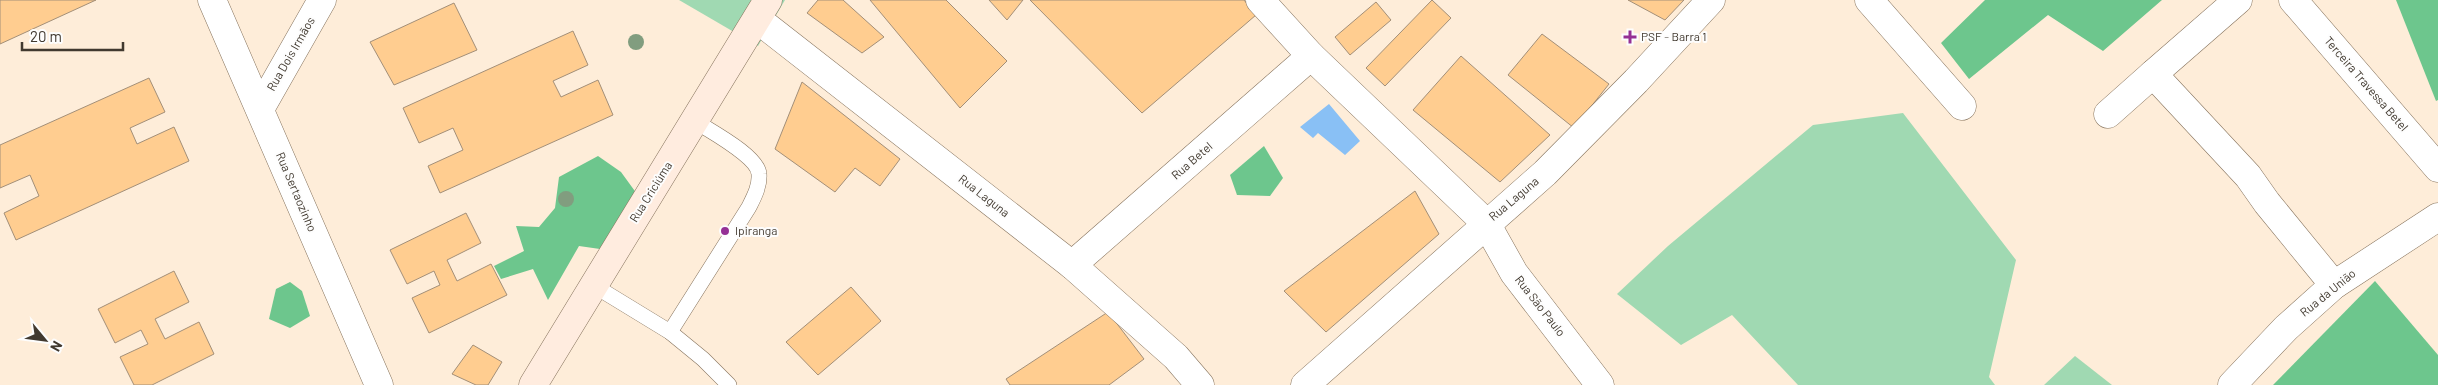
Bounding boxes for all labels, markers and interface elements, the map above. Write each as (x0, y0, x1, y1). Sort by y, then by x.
street label: Rua Dois Irmãos (263, 14, 317, 93)
scale bar (22, 20, 124, 52)
text: 20 m (30, 27, 62, 45)
place label: PSF - Barra 1 (1641, 29, 1707, 43)
marker: PSF - Barra 1 (1623, 30, 1637, 44)
street label: Terceira Travessa Betel (2322, 33, 2412, 133)
street label: Rua Betel (1168, 139, 1215, 182)
street label: Rua Sertaozinho (274, 150, 320, 234)
street label: Rua Criciúma (626, 159, 674, 224)
street label: Rua Laguna (956, 171, 1013, 219)
street label: Rua Laguna (1486, 173, 1541, 223)
place label: Ipiranga (735, 223, 777, 237)
marker: Ipiranga (719, 225, 731, 237)
street label: Rua da União (2297, 266, 2358, 319)
street label: Rua São Paulo (1513, 272, 1569, 339)
north arrow (20, 315, 70, 365)
text: N (47, 338, 66, 355)

